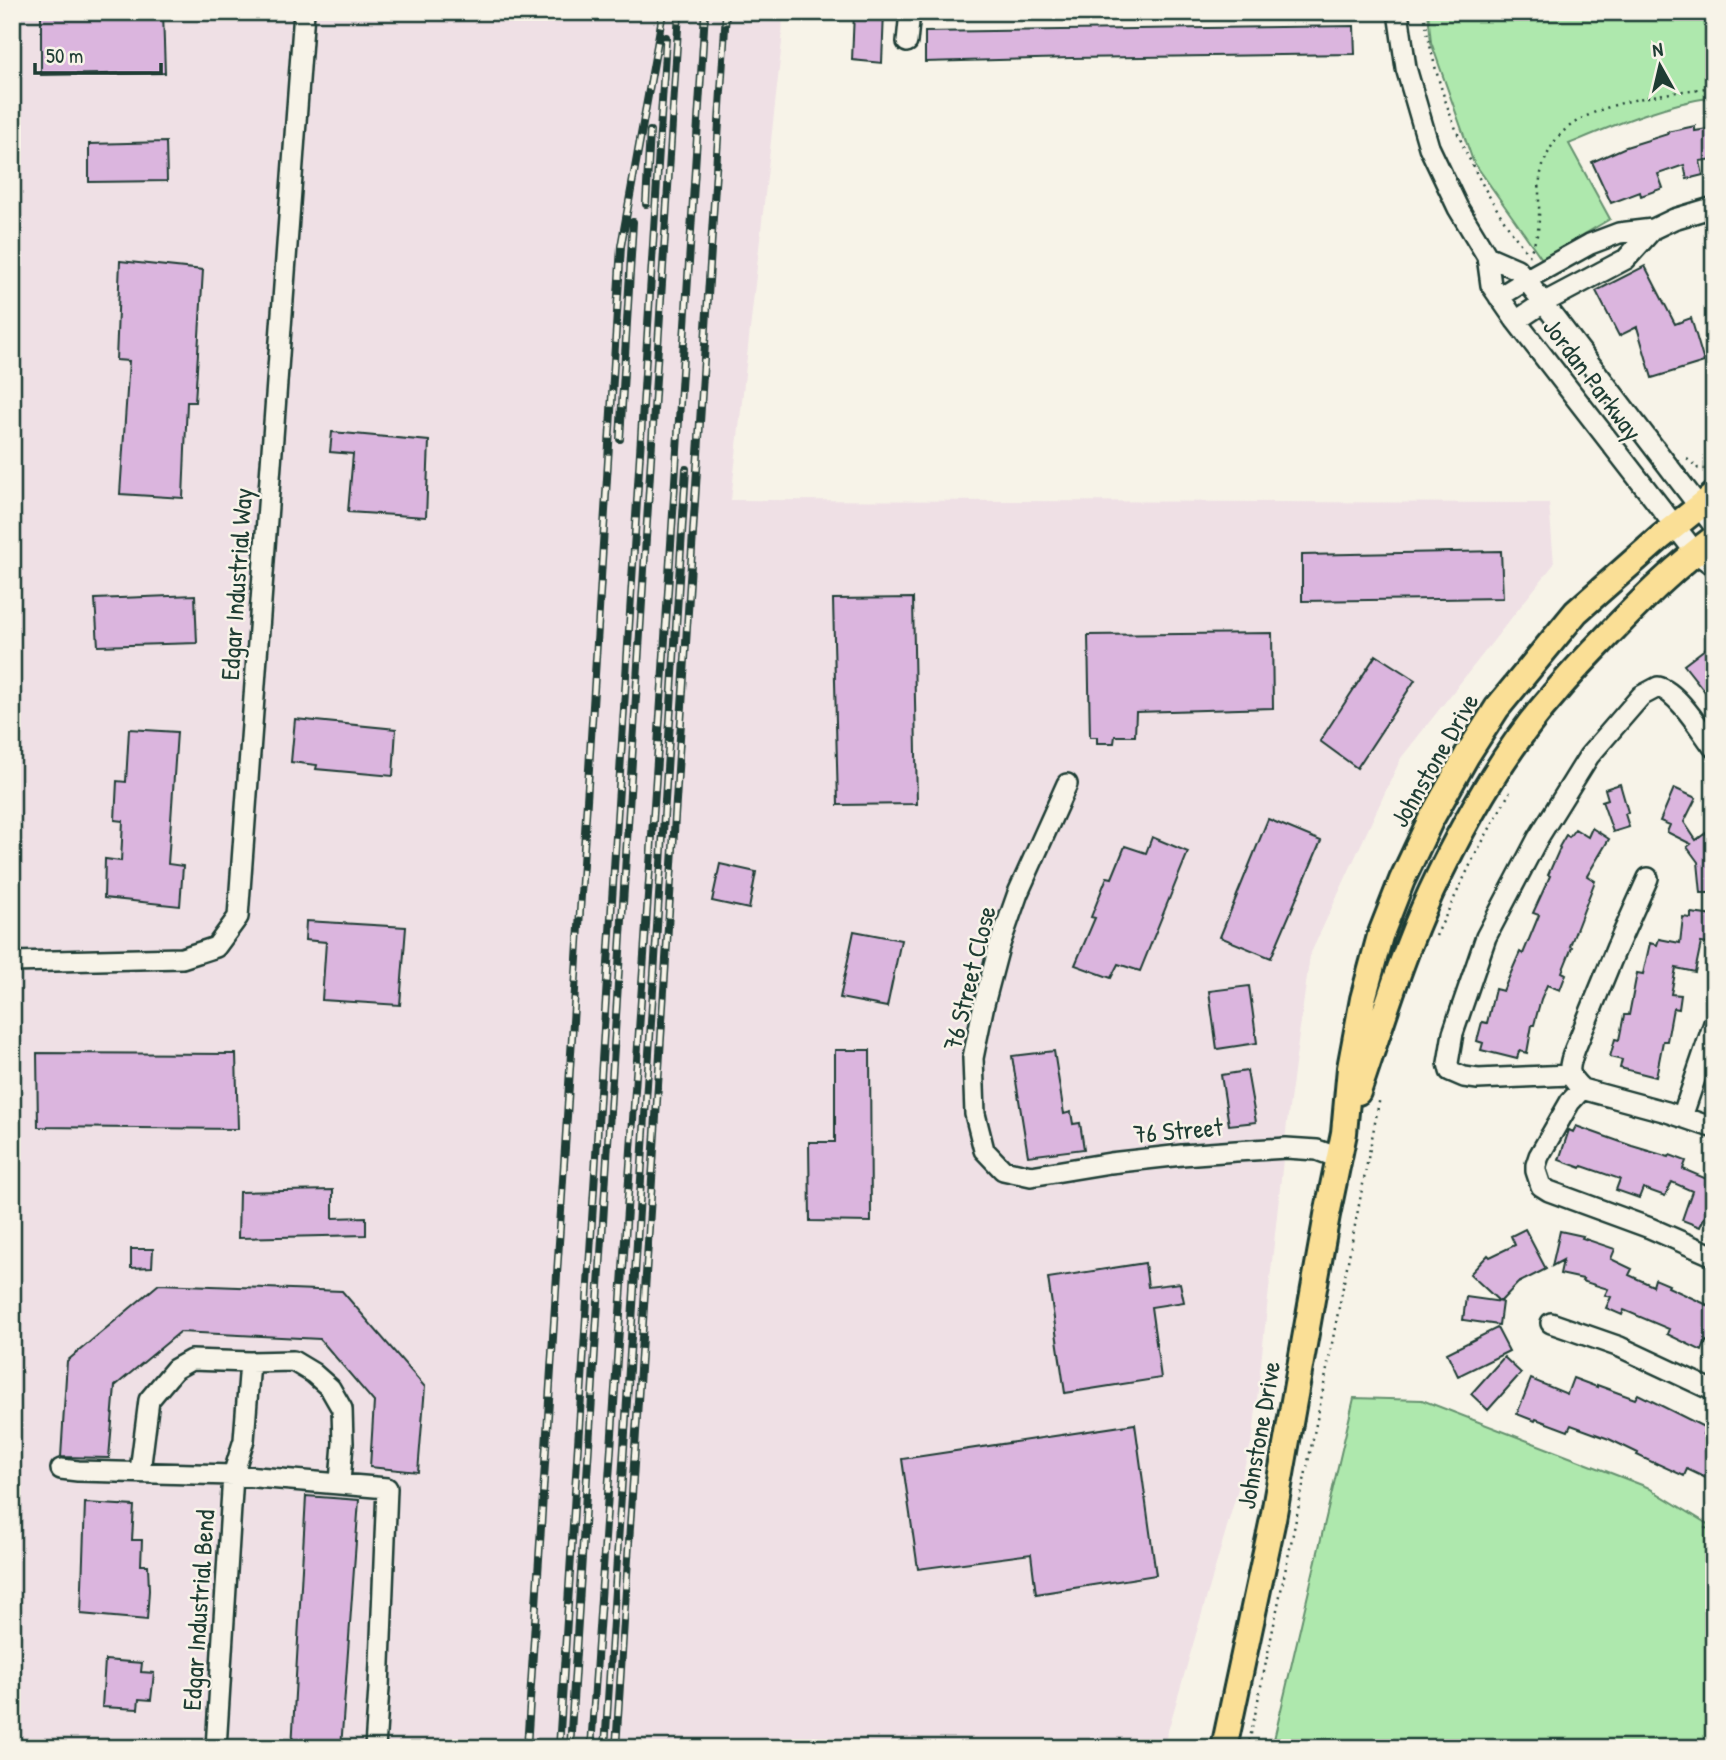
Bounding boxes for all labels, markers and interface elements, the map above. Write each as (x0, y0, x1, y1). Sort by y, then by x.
scale bar (35, 32, 161, 76)
north arrow (1624, 32, 1694, 102)
text: N (1651, 36, 1664, 63)
text: 50 m (46, 41, 83, 70)
street label: Jordan Parkway (1535, 311, 1651, 447)
street label: Edgar Industrial Way (212, 487, 260, 681)
street label: Johnstone Drive (1382, 687, 1486, 833)
street label: 76 Street Close (934, 902, 1004, 1054)
street label: 76 Street (1132, 1109, 1225, 1151)
street label: Johnstone Drive (1228, 1358, 1288, 1512)
street label: Edgar Industrial Bend (174, 1508, 222, 1712)

